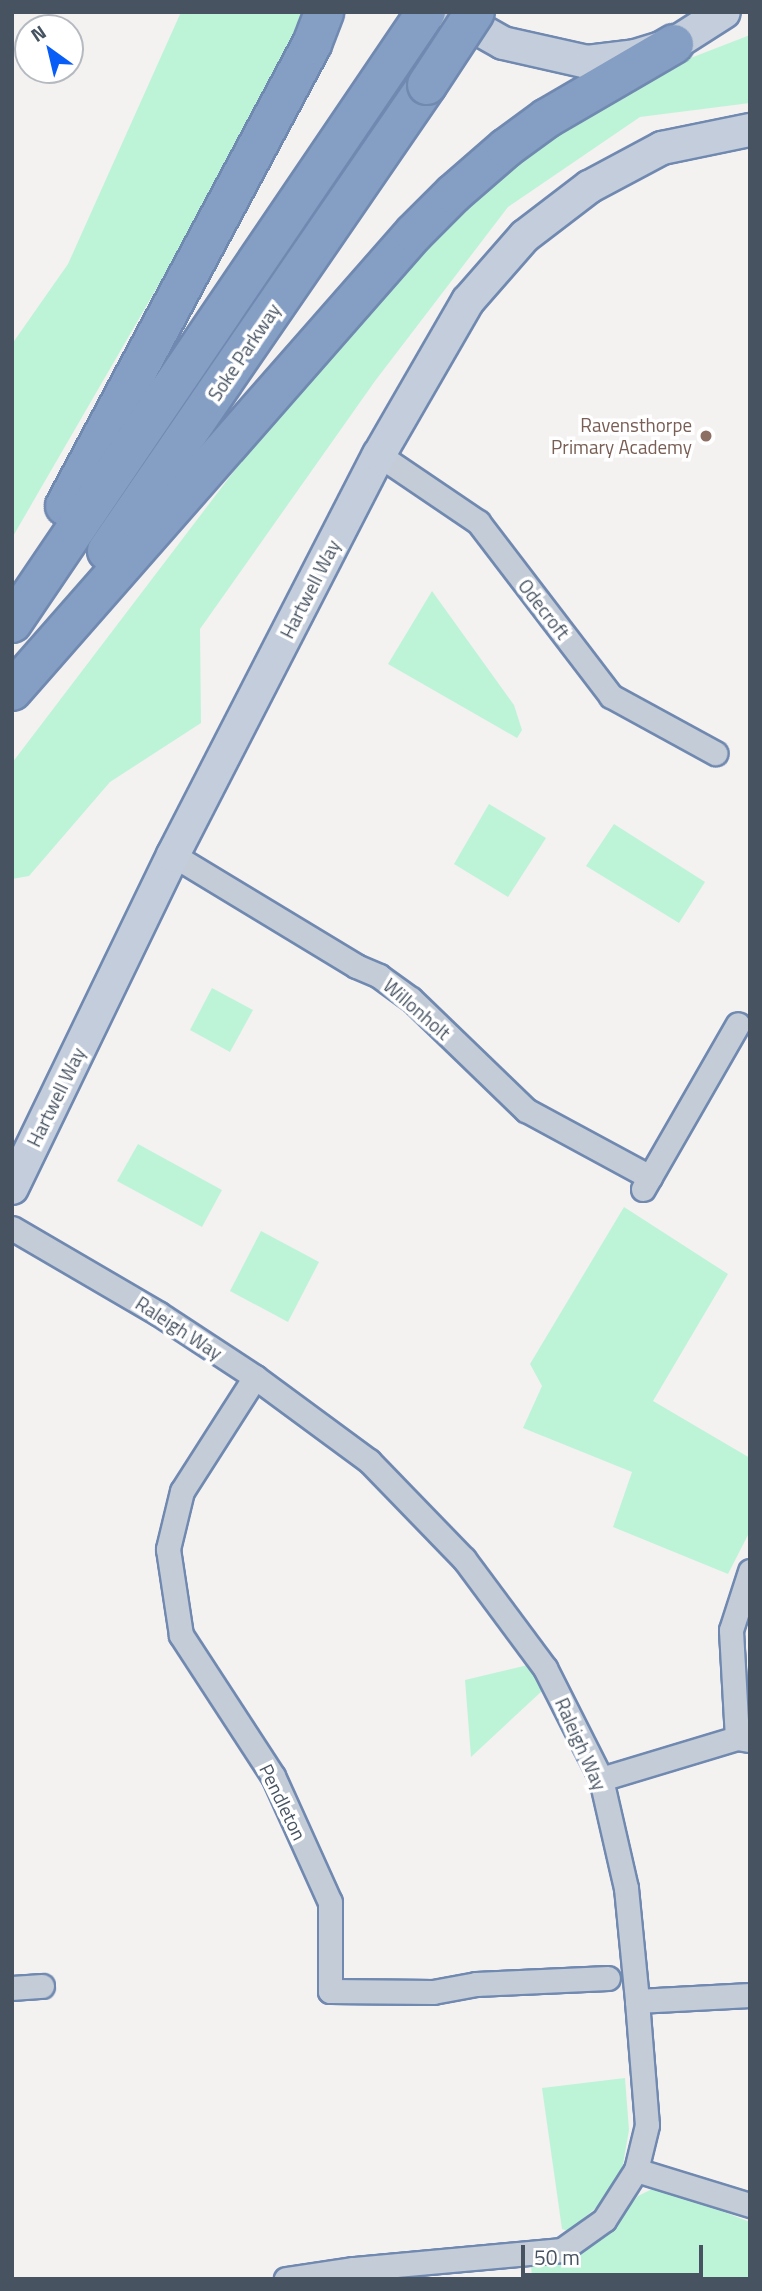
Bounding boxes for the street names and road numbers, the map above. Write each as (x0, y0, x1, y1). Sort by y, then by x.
street label: Soke Parkway (203, 299, 285, 405)
street label: Hartwell Way (275, 536, 345, 642)
street label: Odecroft (514, 574, 574, 644)
street label: Willonholt (379, 974, 455, 1044)
street label: Hartwell Way (22, 1044, 90, 1150)
street label: Raleigh Way (131, 1292, 227, 1364)
street label: Raleigh Way (551, 1694, 611, 1794)
street label: Pendleton (255, 1760, 311, 1844)

